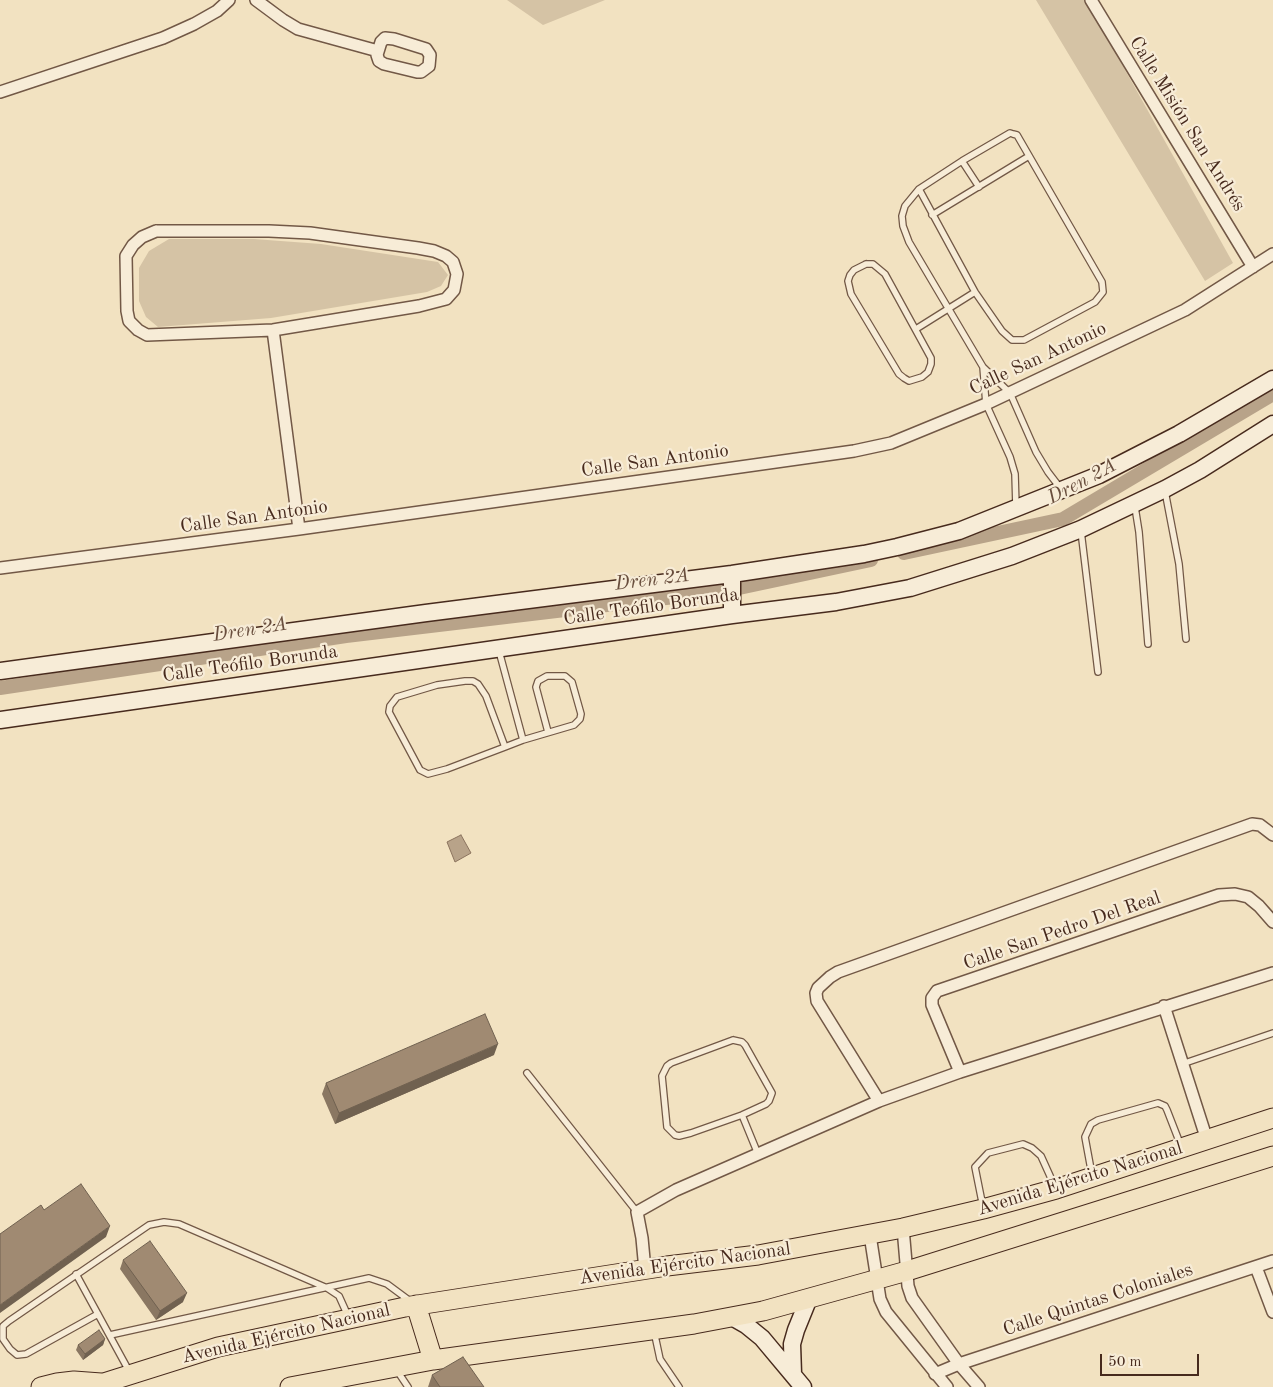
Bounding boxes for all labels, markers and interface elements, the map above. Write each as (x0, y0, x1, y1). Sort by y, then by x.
street label: Calle Misión San Andrés (1124, 32, 1250, 216)
street label: Calle San Antonio (966, 317, 1110, 401)
street label: Calle San Antonio (580, 439, 730, 483)
water label: Dren 2A (1043, 454, 1121, 510)
street label: Calle San Antonio (179, 495, 329, 539)
water label: Dren 2A (613, 564, 691, 596)
street label: Calle Teófilo Borunda (562, 583, 740, 631)
water label: Dren 2A (211, 612, 289, 648)
street label: Calle Teófilo Borunda (161, 640, 339, 688)
street label: Calle San Pedro Del Real (960, 886, 1164, 976)
street label: Avenida Ejército Nacional (975, 1137, 1185, 1221)
street label: Avenida Ejército Nacional (578, 1238, 792, 1290)
street label: Calle Quintas Coloniales (1000, 1258, 1196, 1342)
street label: Avenida Ejército Nacional (179, 1299, 393, 1369)
scale bar (1103, 1344, 1202, 1376)
text: 50 m (1108, 1355, 1142, 1370)

